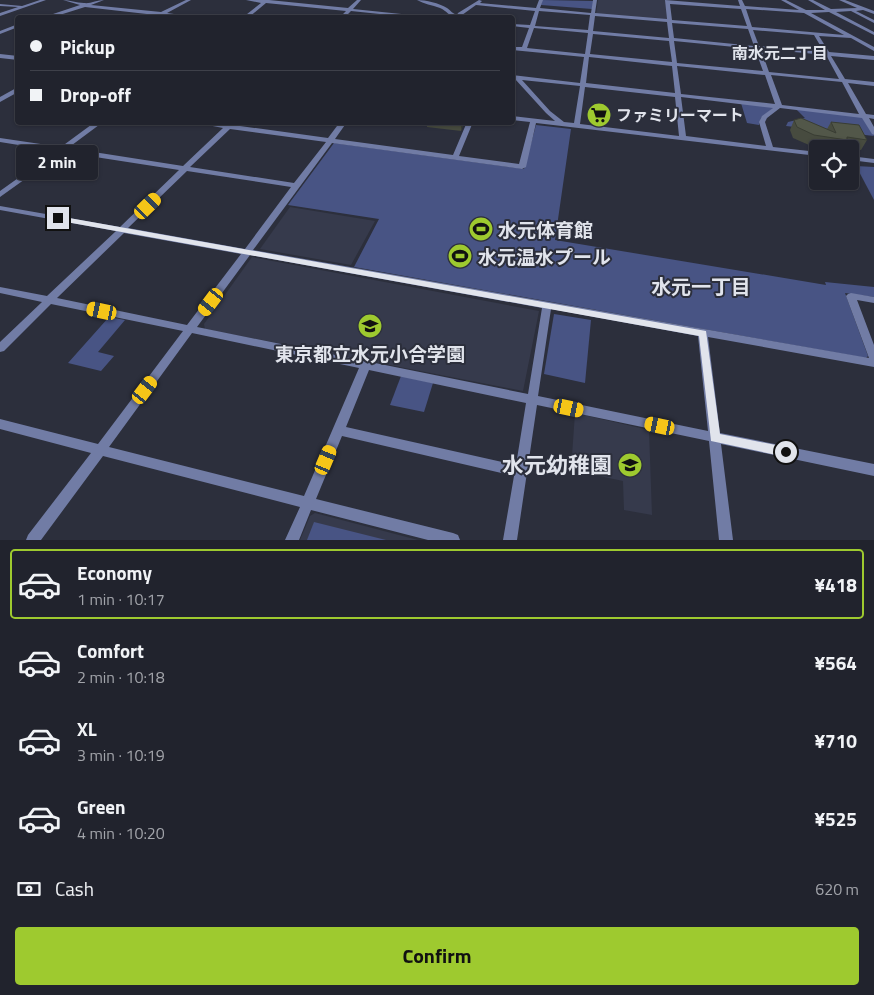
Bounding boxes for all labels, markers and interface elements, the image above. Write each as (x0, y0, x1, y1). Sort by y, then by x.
text: Pickup (60, 32, 115, 61)
district label: 南水元二丁目 (732, 41, 828, 65)
text: Drop-off (60, 80, 131, 109)
supermarket icon: ファミリーマート (586, 102, 612, 128)
place label: ファミリーマート (616, 103, 744, 127)
map controls (809, 140, 859, 190)
button: locate (809, 140, 859, 190)
callout: 2 min (17, 146, 99, 180)
text: 2 min (38, 150, 76, 174)
car (131, 190, 164, 222)
route end (47, 207, 69, 229)
place label: 水元体育館 (498, 215, 593, 244)
sports icon: 水元体育館 (468, 216, 494, 242)
place label: 水元温水プール (478, 242, 611, 271)
sports icon: 水元温水プール (447, 243, 473, 269)
district label: 水元一丁目 (651, 271, 751, 302)
car (195, 286, 226, 318)
car (85, 301, 118, 321)
school or university icon: 東京都立水元小合学園 (357, 313, 383, 339)
place label: 東京都立水元小合学園 (275, 339, 465, 368)
car (129, 374, 160, 406)
car (552, 398, 585, 418)
car (643, 416, 676, 436)
route start (775, 441, 797, 463)
car (313, 443, 338, 477)
place label: 水元幼稚園 (502, 448, 612, 482)
school or university icon: 水元幼稚園 (617, 452, 643, 478)
text: Economy (77, 558, 152, 587)
icon: car (17, 562, 62, 607)
text: ¥418 (814, 570, 857, 599)
text: 1 min · 10:17 (77, 587, 165, 611)
text: Comfort (77, 636, 144, 665)
icon: car (17, 640, 62, 685)
text: ¥564 (814, 648, 857, 677)
text: 2 min · 10:18 (77, 665, 165, 689)
text: XL (77, 714, 97, 743)
icon: car (17, 718, 62, 763)
text: ¥710 (814, 726, 857, 755)
text: 3 min · 10:19 (77, 743, 165, 767)
text: Green (77, 792, 126, 821)
icon: car (17, 796, 62, 841)
text: ¥525 (814, 804, 857, 833)
text: 4 min · 10:20 (77, 821, 165, 845)
text: Cash (55, 874, 94, 903)
icon: cash (15, 875, 43, 903)
text: 620 m (815, 877, 859, 901)
button: Confirm (15, 927, 859, 985)

